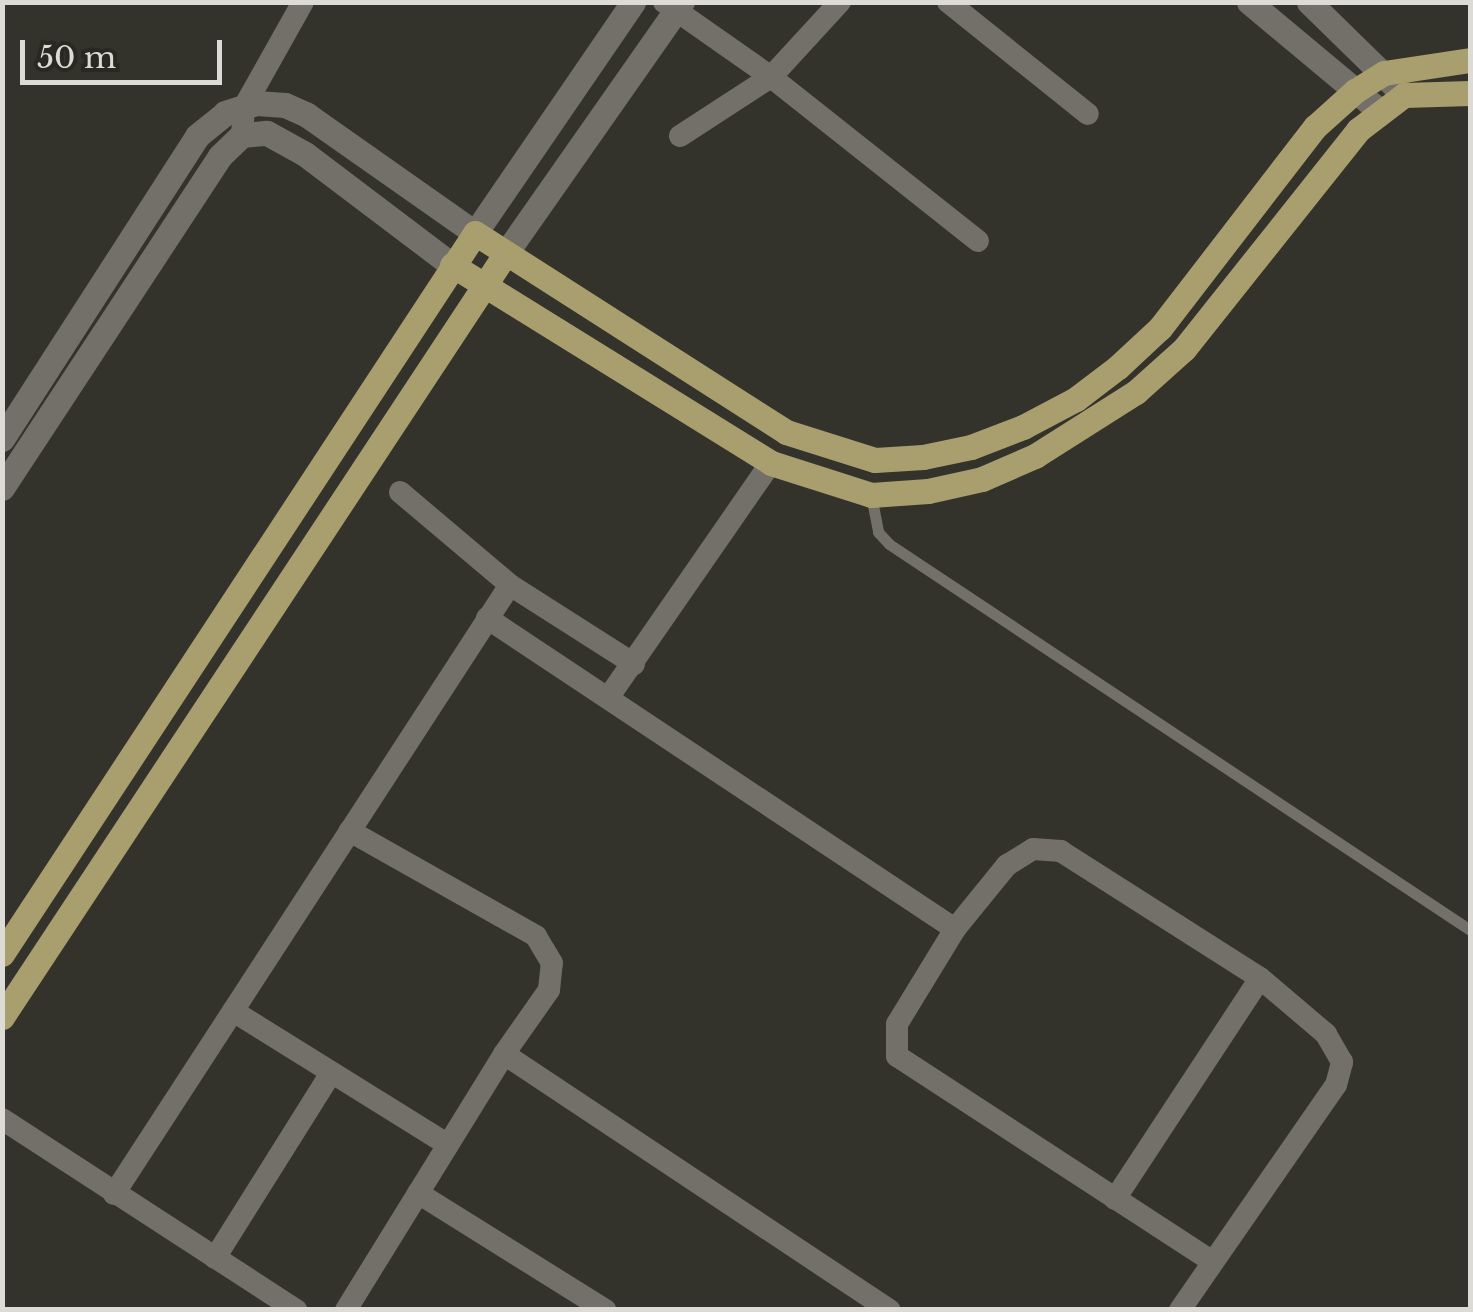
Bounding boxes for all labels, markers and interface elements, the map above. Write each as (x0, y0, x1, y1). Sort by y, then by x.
scale bar (25, 20, 228, 82)
text: 50 m (37, 39, 116, 76)

